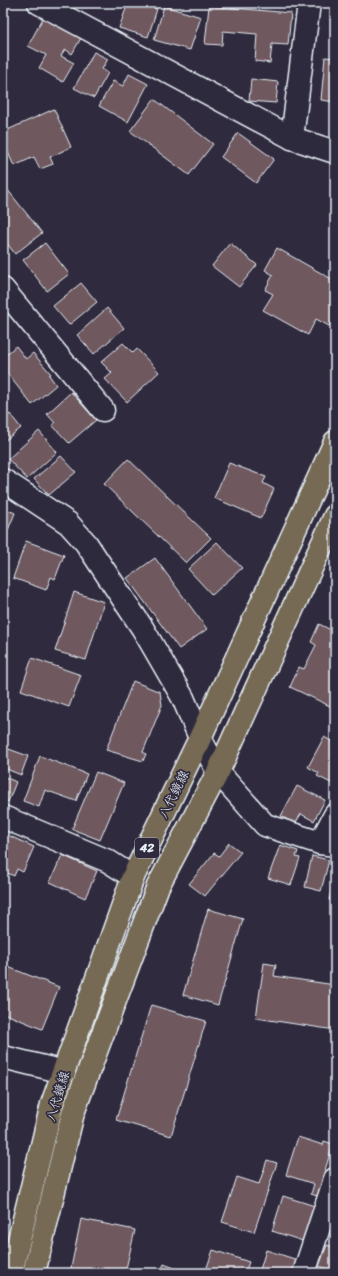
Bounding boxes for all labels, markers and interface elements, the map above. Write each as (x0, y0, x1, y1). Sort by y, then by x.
street label: 八代鏡線 (152, 765, 196, 823)
road number: 42 (135, 838, 159, 858)
street label: 八代鏡線 (39, 1067, 76, 1124)

